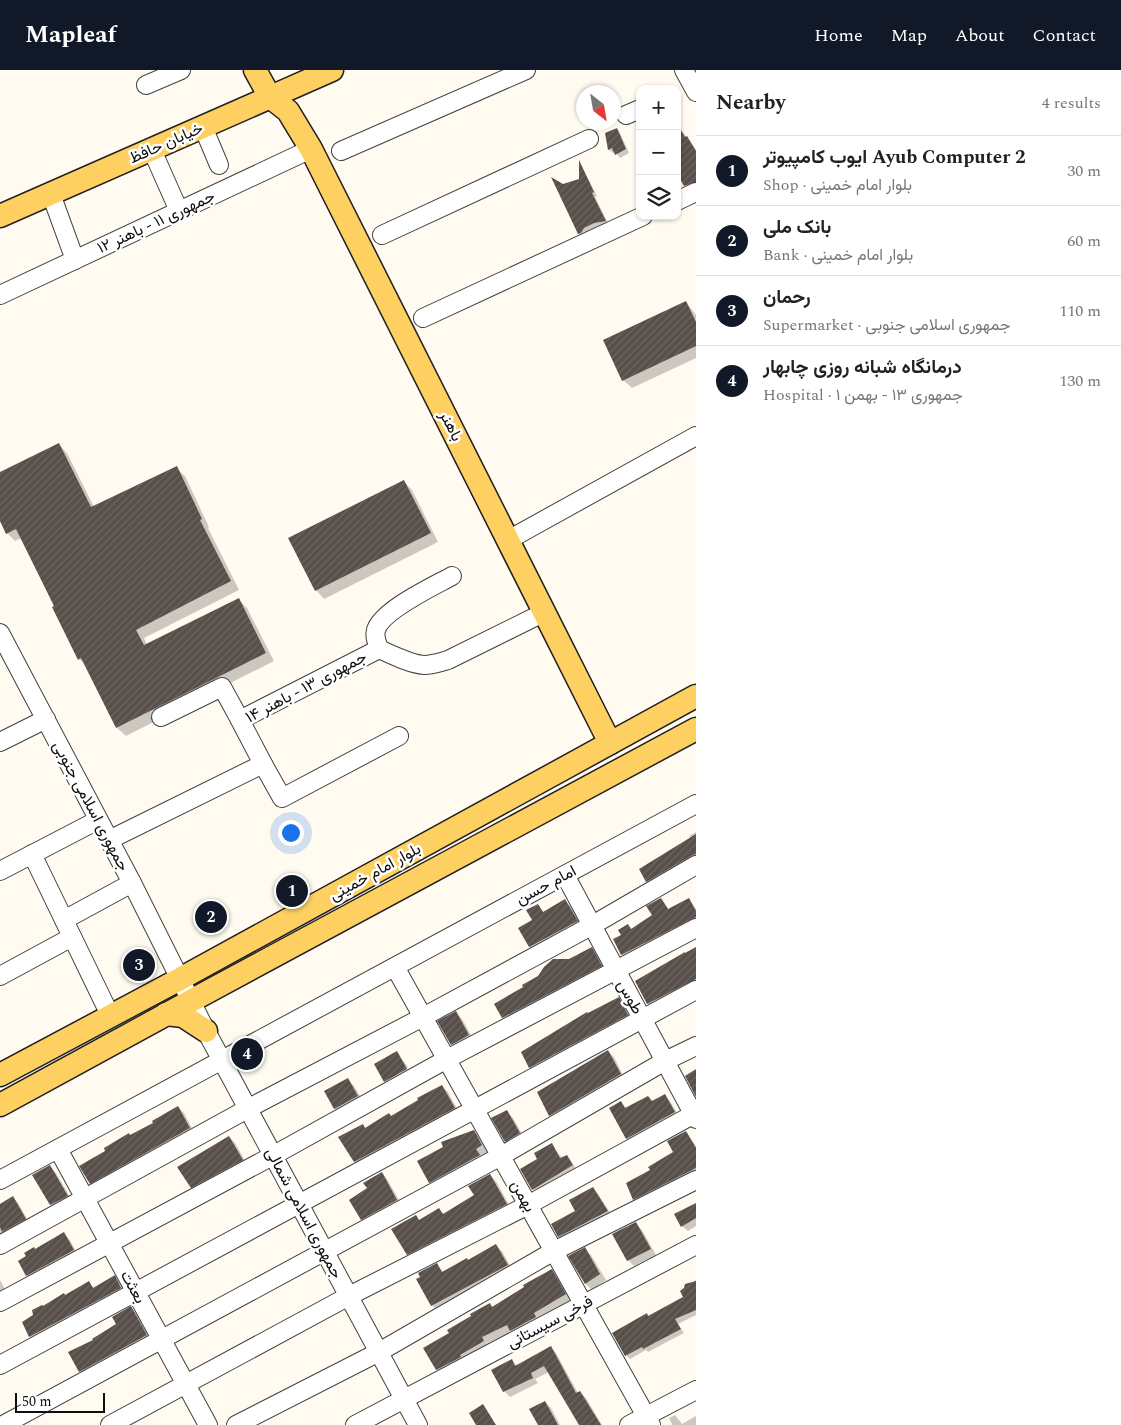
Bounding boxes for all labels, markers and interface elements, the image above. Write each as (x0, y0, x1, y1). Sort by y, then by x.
text: Mapleaf (25, 17, 116, 53)
text: Home (814, 22, 863, 49)
text: Map (891, 22, 927, 49)
text: About (955, 22, 1005, 49)
text: Contact (1033, 22, 1096, 49)
north arrow (576, 85, 621, 130)
map controls (636, 85, 681, 220)
button: + (636, 85, 681, 130)
text: Nearby (716, 87, 786, 119)
text: 4 results (1042, 91, 1101, 115)
street label: خیابان حافظ (125, 116, 207, 170)
button: − (636, 130, 681, 175)
text: ایوب کامپیوتر Ayub Computer 2 (763, 143, 1026, 172)
text: 1 (728, 159, 736, 183)
text: 30 m (1067, 159, 1101, 183)
text: Shop · بلوار امام خمینی (763, 173, 912, 197)
button: layers (636, 175, 681, 220)
street label: جمهوری ۱۱ - باهنر ۱۲ (93, 184, 219, 260)
text: بانک ملی (763, 213, 831, 242)
text: 2 (728, 229, 736, 253)
text: 60 m (1067, 229, 1101, 253)
text: Bank · بلوار امام خمینی (763, 243, 913, 267)
text: رحمان (763, 283, 811, 312)
text: 3 (728, 299, 736, 323)
text: 110 m (1059, 299, 1101, 323)
text: Supermarket · جمهوری اسلامی جنوبی (763, 313, 1010, 337)
text: درمانگاه شبانه روزی چابهار (763, 353, 962, 382)
text: 4 (728, 369, 736, 393)
text: 130 m (1059, 369, 1101, 393)
text: Hospital · جمهوری ۱۳ - بهمن ۱ (763, 383, 963, 407)
street label: باهنر (433, 406, 469, 446)
street label: جمهوری ۱۳ - باهنر ۱۴ (241, 645, 371, 729)
street label: جمهوری اسلامی جنوبی (46, 736, 136, 876)
your location (278, 820, 304, 846)
street label: بلوار امام خمینی (325, 837, 425, 907)
street label: امام حسن (511, 859, 581, 911)
pin: 1 (276, 872, 308, 910)
pin: 2 (195, 898, 227, 936)
pin: 3 (123, 946, 155, 984)
street label: طوس (611, 975, 649, 1019)
pin: 4 (231, 1035, 263, 1073)
street label: جمهوری اسلامی شمالی (259, 1143, 349, 1283)
street label: بهمن (504, 1176, 542, 1216)
street label: بعثت (114, 1266, 152, 1308)
street label: فرخی سیستانی (503, 1289, 597, 1355)
scale bar (15, 1390, 105, 1413)
text: 50 m (22, 1391, 52, 1412)

